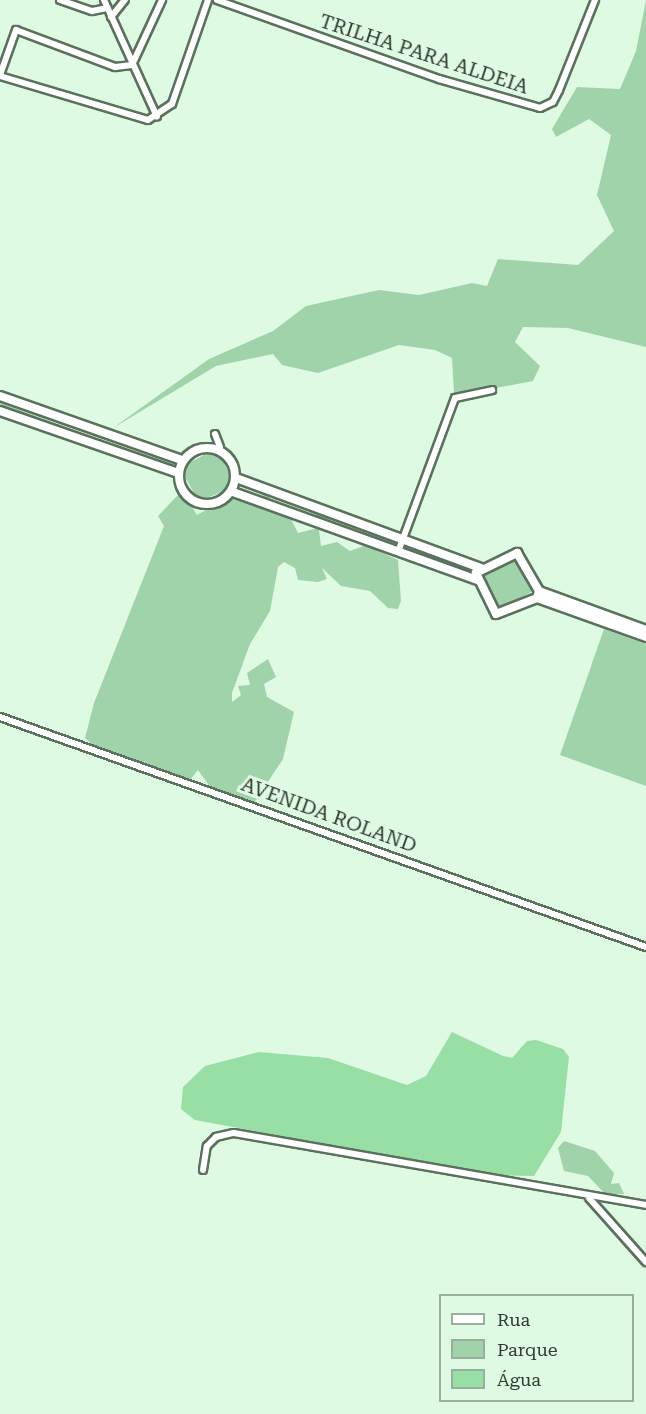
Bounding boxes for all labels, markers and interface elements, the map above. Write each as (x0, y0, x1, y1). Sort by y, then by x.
street label: TRILHA PARA ALDEIA (317, 9, 531, 99)
street label: AVENIDA ROLAND (238, 772, 420, 858)
legend (439, 1294, 634, 1402)
text: Rua (497, 1309, 530, 1330)
text: Parque (497, 1339, 558, 1360)
text: Água (497, 1369, 541, 1390)

